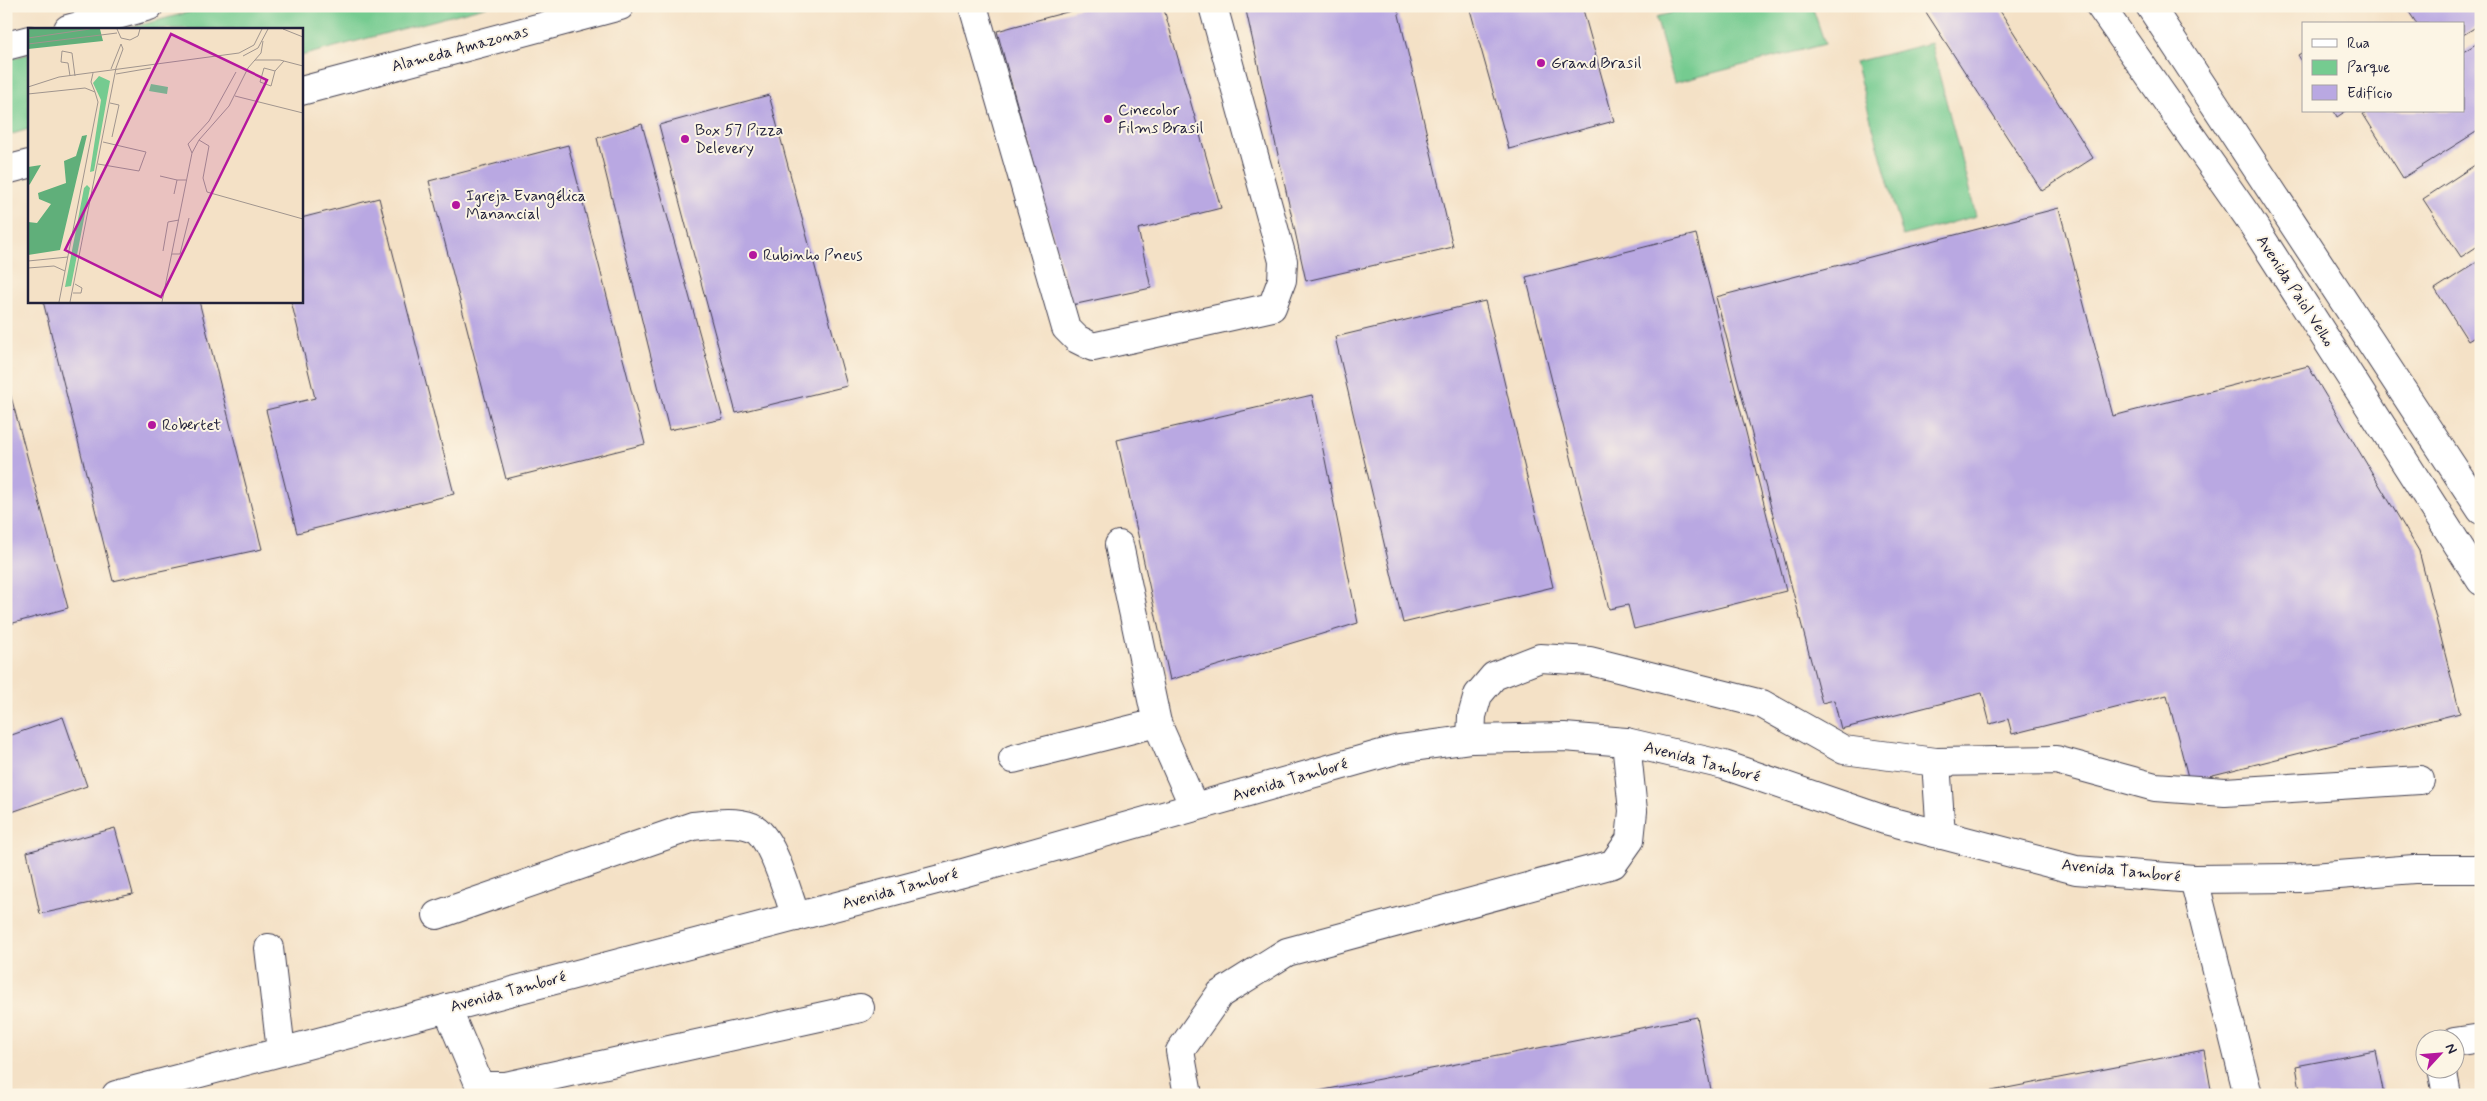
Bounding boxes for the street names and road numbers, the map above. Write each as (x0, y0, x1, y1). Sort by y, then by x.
street label: Alameda Amazonas (389, 21, 531, 77)
street label: Avenida Paiol Velho (2251, 231, 2339, 351)
street label: Avenida Tamboré (1642, 736, 1762, 788)
street label: Avenida Tamboré (1230, 753, 1350, 807)
street label: Avenida Tamboré (2061, 854, 2181, 888)
street label: Avenida Tamboré (840, 863, 960, 915)
street label: Avenida Tamboré (448, 966, 568, 1018)

